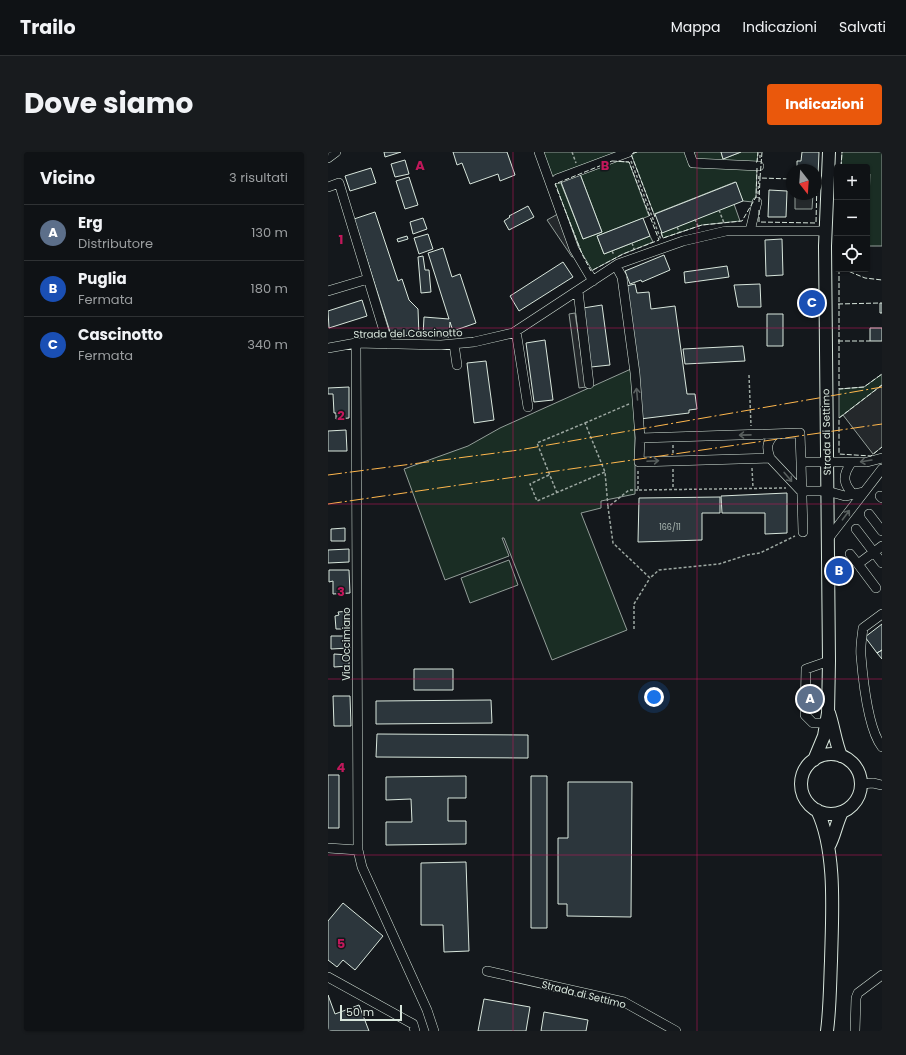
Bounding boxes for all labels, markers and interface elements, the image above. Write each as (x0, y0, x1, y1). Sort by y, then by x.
text: Trailo (20, 14, 76, 41)
text: Mappa (671, 17, 721, 37)
text: Indicazioni (743, 17, 817, 37)
text: Salvati (839, 17, 886, 37)
text: Dove siamo (24, 84, 193, 123)
button: Indicazioni (767, 84, 882, 125)
text: A (415, 156, 425, 175)
text: B (601, 156, 610, 175)
north arrow (786, 164, 822, 200)
map controls (834, 164, 870, 272)
button: + (834, 164, 870, 200)
text: Vicino (40, 166, 95, 190)
text: 3 risultati (229, 168, 288, 187)
button: − (834, 200, 870, 236)
text: Erg (78, 212, 103, 233)
text: A (48, 223, 58, 242)
text: 130 m (251, 223, 288, 242)
text: 1 (339, 230, 343, 249)
text: Distributore (78, 234, 153, 253)
button: locate (834, 236, 870, 272)
text: Puglia (78, 268, 127, 289)
text: B (49, 279, 57, 298)
text: 180 m (251, 279, 288, 298)
pin: C (799, 288, 825, 318)
text: Fermata (78, 290, 133, 309)
text: Cascinotto (78, 324, 163, 345)
street label: Strada del Cascinotto (353, 325, 463, 342)
text: C (48, 335, 58, 354)
text: 340 m (247, 335, 288, 354)
text: Fermata (78, 346, 133, 365)
one-way arrow (633, 388, 640, 401)
street label: Strada di Settimo (818, 389, 835, 475)
text: 2 (337, 406, 345, 425)
one-way arrow (739, 431, 752, 438)
one-way arrow (646, 457, 659, 464)
one-way arrow (860, 458, 873, 466)
one-way arrow (784, 472, 793, 483)
one-way arrow (842, 510, 850, 521)
house number: 166/11 (659, 522, 681, 533)
pin: B (826, 556, 852, 586)
text: 3 (337, 582, 345, 601)
street label: Via Occimiano (339, 607, 354, 681)
pin: A (797, 684, 823, 714)
your location (644, 687, 664, 707)
text: 4 (337, 758, 346, 777)
text: 5 (337, 934, 345, 953)
street label: Strada di Settimo (540, 977, 628, 1012)
scale bar (340, 1003, 402, 1022)
text: 50 m (346, 1004, 374, 1020)

